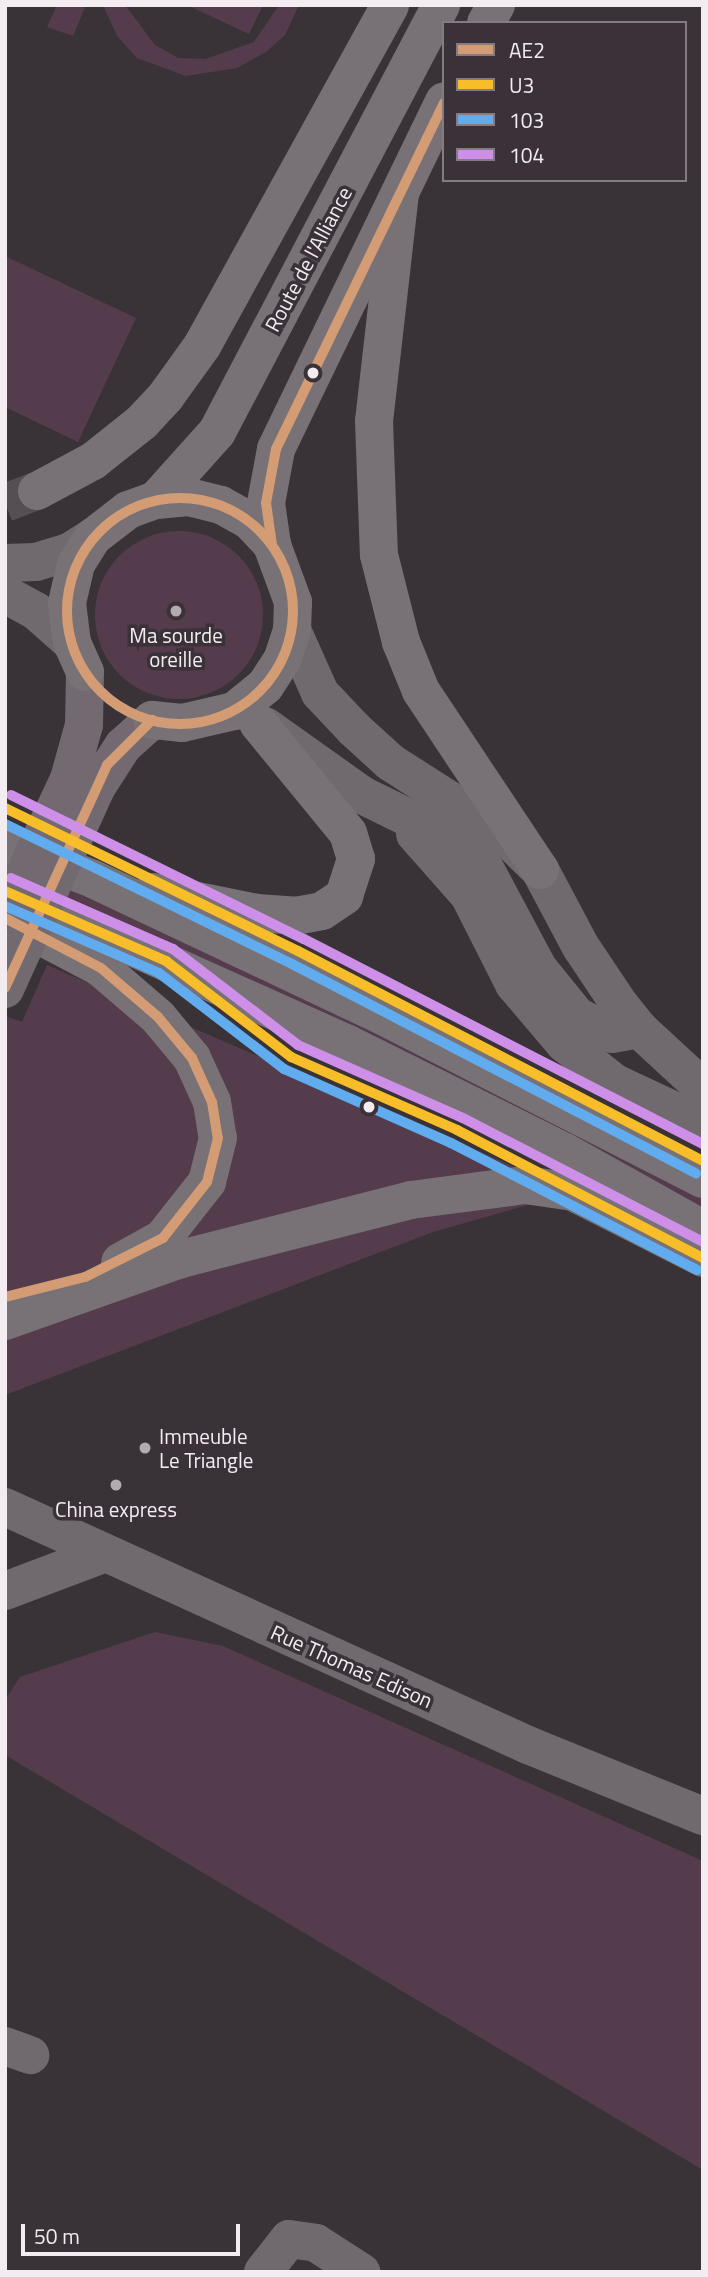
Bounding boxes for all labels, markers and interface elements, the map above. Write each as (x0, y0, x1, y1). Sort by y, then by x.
legend (442, 21, 687, 182)
text: AE2 (509, 34, 545, 66)
text: U3 (509, 69, 534, 101)
text: 103 (509, 104, 544, 136)
text: 104 (509, 139, 544, 171)
street label: Route de l'Alliance (259, 182, 357, 336)
unlabelled marker (306, 366, 320, 380)
marker: Ma sourde oreille (168, 603, 184, 619)
place label: Ma sourde oreille (129, 622, 223, 672)
unlabelled marker (362, 1100, 376, 1114)
place label: Immeuble Le Triangle (159, 1423, 253, 1473)
marker: Immeuble Le Triangle (137, 1440, 153, 1456)
marker: China express (108, 1477, 124, 1493)
place label: China express (55, 1496, 177, 1522)
street label: Rue Thomas Edison (267, 1619, 437, 1713)
scale bar (24, 2210, 243, 2254)
text: 50 m (34, 2220, 80, 2252)

